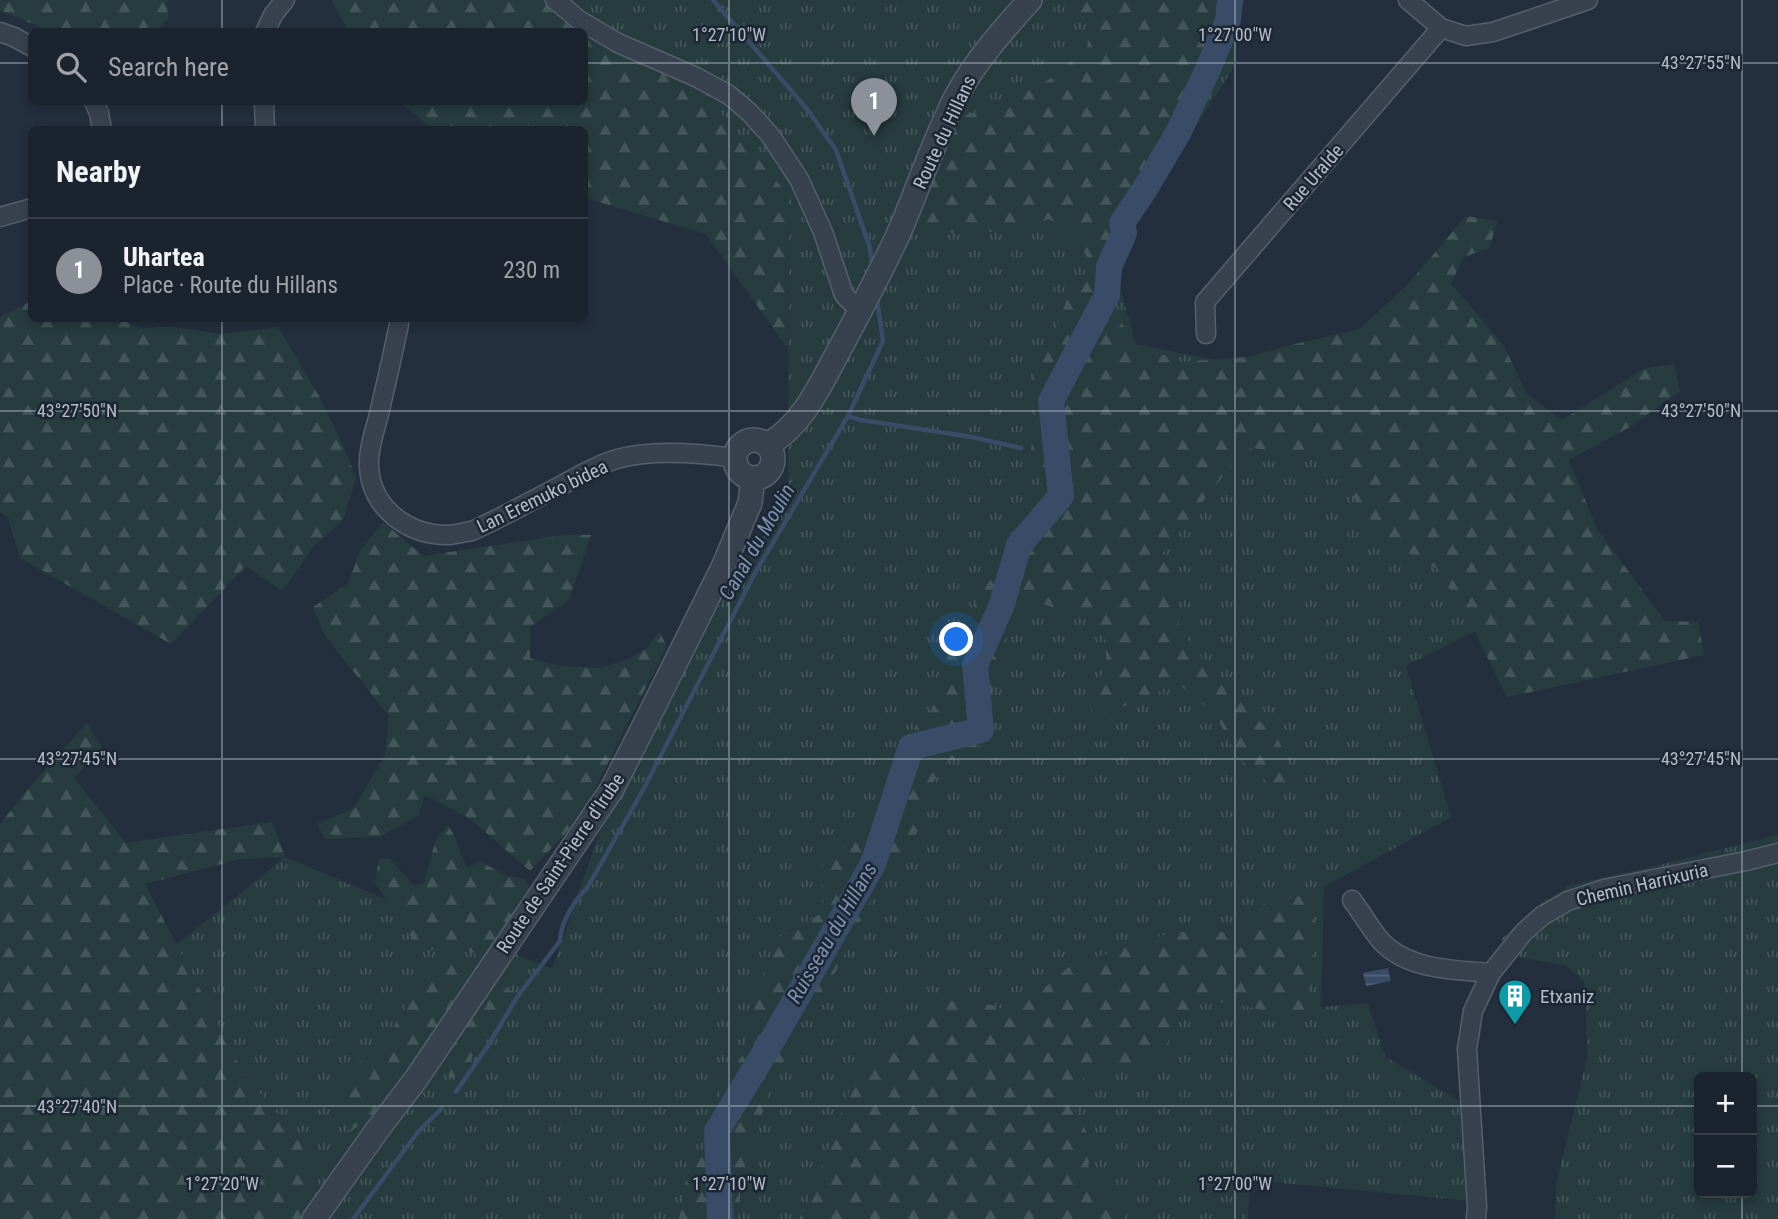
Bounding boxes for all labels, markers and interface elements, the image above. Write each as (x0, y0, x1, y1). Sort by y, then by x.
text: 1°27'10"W (692, 24, 766, 45)
text: 1°27'00"W (1198, 24, 1272, 45)
search box (28, 28, 588, 105)
icon: search (52, 48, 90, 86)
text: Search here (108, 52, 229, 82)
text: 43°27'55"N (1661, 52, 1741, 73)
street label: Route du Hillans (908, 72, 981, 193)
pin: 1 (851, 78, 897, 136)
street label: Rue Uralde (1278, 139, 1348, 215)
text: Nearby (56, 154, 141, 189)
text: Uhartea (123, 242, 205, 272)
text: 1 (73, 257, 85, 284)
text: 230 m (503, 257, 560, 284)
text: Place · Route du Hillans (123, 272, 338, 299)
text: 43°27'50"N (37, 400, 117, 421)
text: 43°27'50"N (1661, 400, 1741, 421)
street label: Lan Eremuko bidea (473, 455, 611, 538)
water label: Canal du Moulin (714, 480, 800, 604)
your location (939, 622, 973, 656)
text: 43°27'45"N (37, 748, 117, 769)
text: 43°27'45"N (1661, 748, 1741, 769)
street label: Route de Saint-Pierre d'Irube (491, 769, 629, 958)
street label: Chemin Harrixuria (1574, 858, 1710, 911)
water label: Ruisseau du Hillans (782, 859, 882, 1007)
building icon: Etxaniz (1496, 977, 1534, 1026)
place label: Etxaniz (1540, 985, 1594, 1008)
map controls (1694, 1072, 1757, 1198)
button: + (1694, 1072, 1757, 1135)
text: 43°27'40"N (37, 1096, 117, 1117)
button: − (1694, 1135, 1757, 1198)
text: 1°27'20"W (185, 1173, 259, 1194)
text: 1°27'10"W (692, 1173, 766, 1194)
text: 1°27'00"W (1198, 1173, 1272, 1194)

